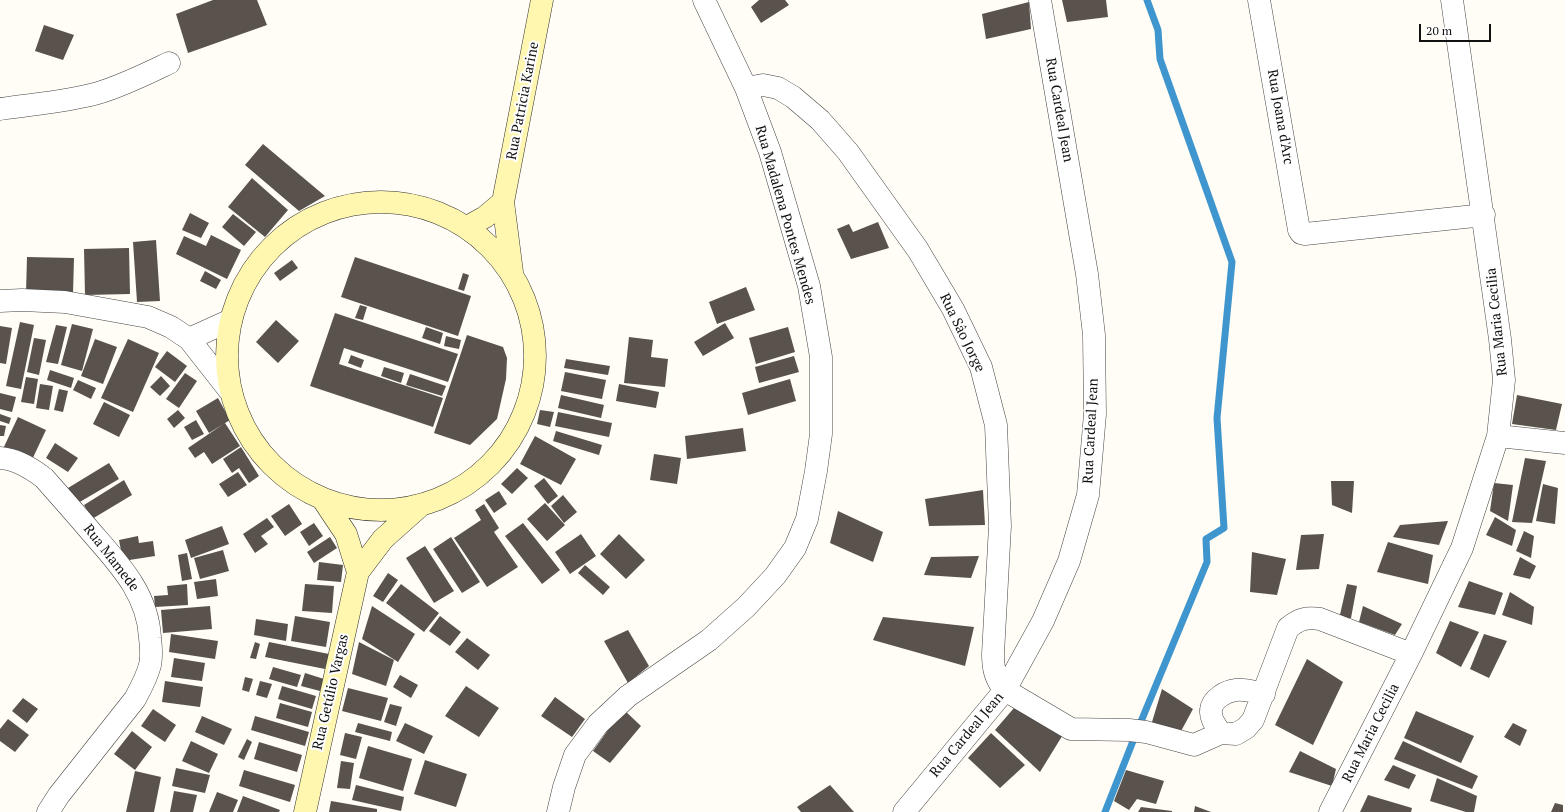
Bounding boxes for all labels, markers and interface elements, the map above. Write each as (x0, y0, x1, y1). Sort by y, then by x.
scale bar (1421, 16, 1493, 42)
text: 20 m (1426, 23, 1452, 38)
street label: Rua Patricia Karine (503, 41, 543, 161)
street label: Rua Cardeal Jean (1042, 57, 1076, 163)
street label: Rua Joana d'Arc (1263, 68, 1297, 166)
street label: Rua Madalena Pontes Mendes (751, 123, 819, 307)
street label: Rua Maria Cecilia (1483, 267, 1511, 377)
street label: Rua Sâo Jorge (936, 291, 988, 375)
street label: Rua Cardeal Jean (1080, 378, 1102, 484)
street label: Rua Mamede (80, 521, 142, 595)
street label: Rua Getúlio Vargas (310, 632, 352, 752)
street label: Rua Maria Cecilia (1339, 681, 1403, 785)
street label: Rua Cardeal Jean (927, 689, 1007, 781)

